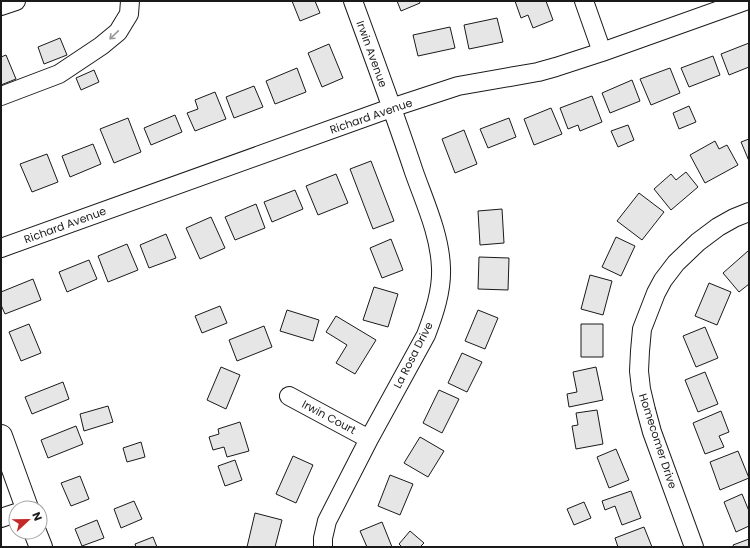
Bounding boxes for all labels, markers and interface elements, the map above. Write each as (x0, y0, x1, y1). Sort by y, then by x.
street label: Irwin Avenue (353, 18, 392, 90)
one-way arrow (109, 30, 119, 40)
street label: Richard Avenue (328, 94, 415, 138)
street label: Richard Avenue (22, 203, 108, 247)
street label: La Rosa Drive (389, 319, 437, 391)
street label: Homecomer Drive (635, 391, 681, 491)
street label: Irwin Court (299, 396, 359, 438)
north arrow (8, 500, 48, 540)
text: N (28, 509, 46, 523)

